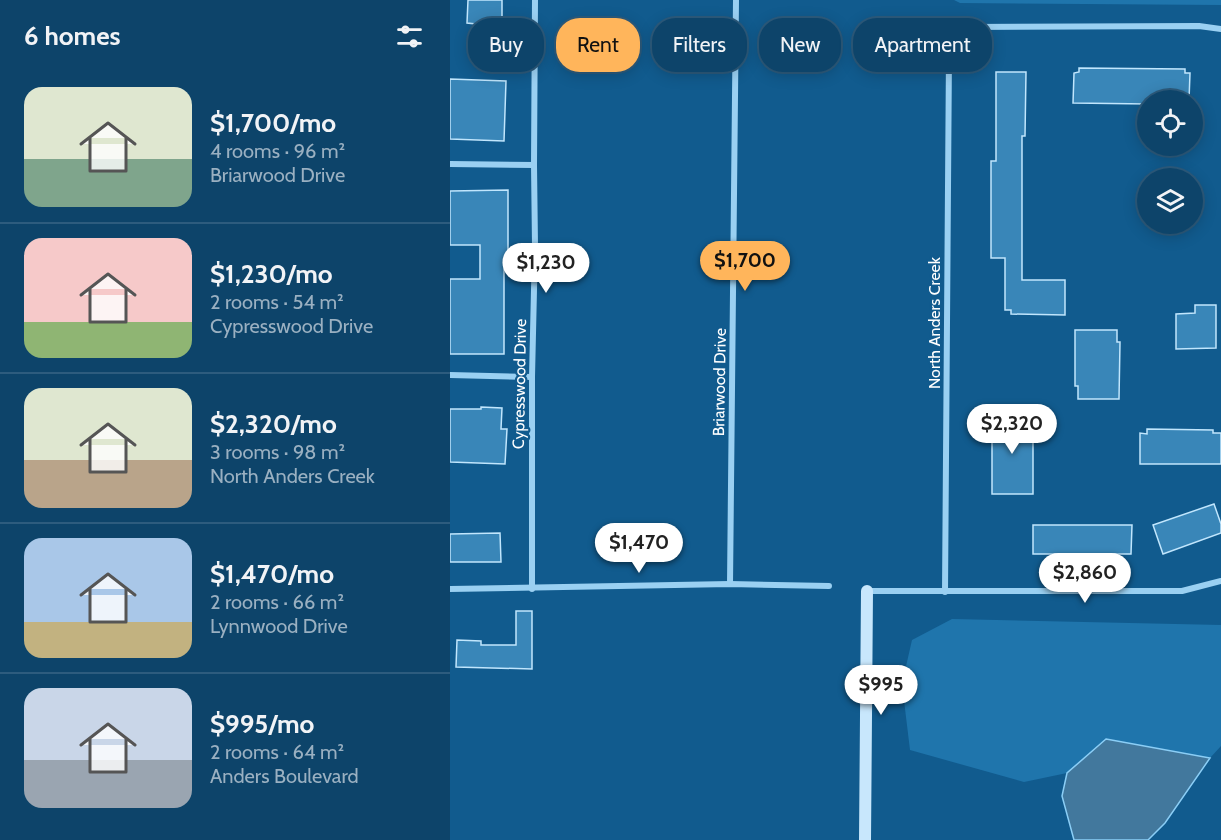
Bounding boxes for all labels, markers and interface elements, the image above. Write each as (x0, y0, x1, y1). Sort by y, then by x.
chip: Buy (468, 18, 544, 72)
chip: Rent (556, 18, 640, 72)
chip: Filters (652, 18, 747, 72)
chip: New (759, 18, 841, 72)
chip: Apartment (853, 18, 992, 72)
text: 6 homes (24, 20, 121, 52)
icon: filters (393, 20, 426, 53)
map controls (1137, 90, 1203, 234)
button: locate (1137, 90, 1203, 156)
text: $1,700/mo (210, 107, 336, 139)
icon: home (72, 111, 144, 183)
text: 4 rooms · 96 m² (210, 139, 345, 163)
text: Briarwood Drive (210, 163, 345, 187)
button: layers (1137, 168, 1203, 234)
pin: $1,700 (696, 241, 794, 292)
pin: $1,230 (497, 243, 595, 294)
text: $1,700 (714, 248, 776, 272)
text: $1,230 (516, 250, 576, 274)
street label: North Anders Creek (925, 256, 944, 389)
text: $1,230/mo (210, 258, 333, 290)
icon: home (72, 262, 144, 334)
text: 2 rooms · 54 m² (210, 290, 344, 314)
text: Cypresswood Drive (210, 314, 373, 338)
street label: Cypresswood Drive (509, 319, 530, 449)
street label: Briarwood Drive (709, 328, 730, 436)
pin: $2,320 (963, 404, 1061, 455)
text: $2,320/mo (210, 408, 337, 440)
text: $2,320 (981, 411, 1043, 435)
icon: home (72, 412, 144, 484)
text: 3 rooms · 98 m² (210, 440, 345, 464)
text: North Anders Creek (210, 464, 375, 488)
pin: $1,470 (590, 523, 688, 574)
text: $1,470 (609, 530, 669, 554)
pin: $2,860 (1036, 553, 1134, 604)
text: $1,470/mo (210, 558, 334, 590)
text: $2,860 (1053, 560, 1117, 584)
icon: home (72, 562, 144, 634)
text: 2 rooms · 66 m² (210, 590, 344, 614)
text: Lynnwood Drive (210, 614, 348, 638)
pin: $995 (845, 665, 917, 716)
text: $995 (859, 672, 903, 696)
text: $995/mo (210, 708, 314, 740)
icon: home (72, 712, 144, 784)
text: 2 rooms · 64 m² (210, 740, 344, 764)
text: Anders Boulevard (210, 764, 359, 788)

